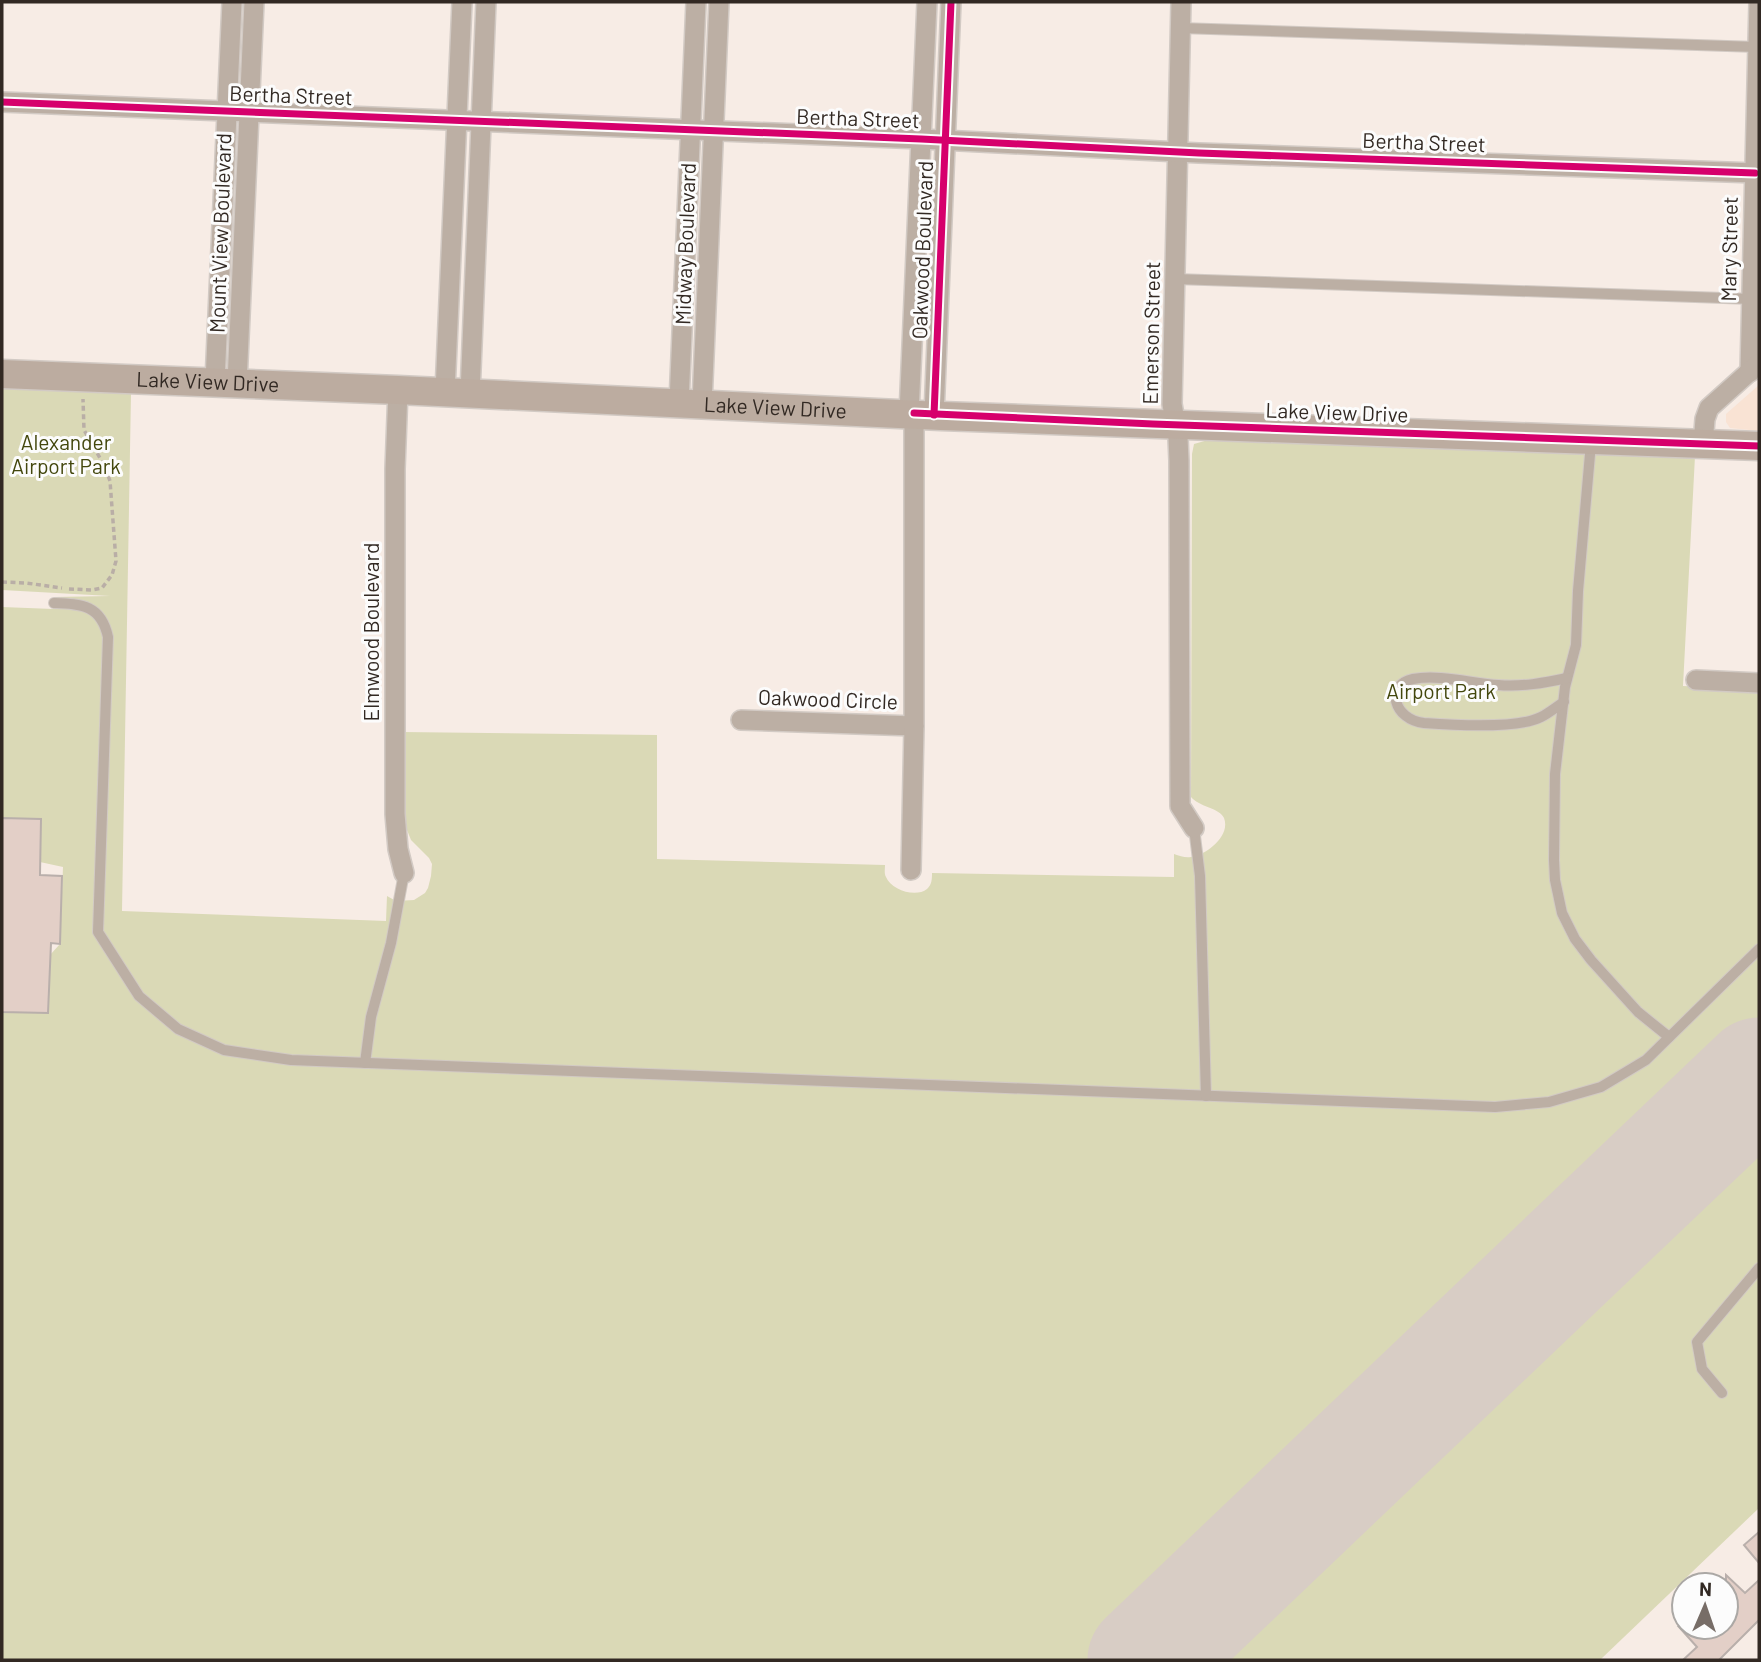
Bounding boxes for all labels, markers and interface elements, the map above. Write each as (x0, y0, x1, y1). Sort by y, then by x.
street label: Bertha Street (229, 80, 353, 109)
street label: Bertha Street (796, 103, 920, 132)
street label: Bertha Street (1362, 127, 1486, 156)
street label: Mount View Boulevard (204, 133, 235, 333)
street label: Oakwood Boulevard (906, 160, 937, 340)
street label: Midway Boulevard (669, 162, 700, 326)
street label: Mary Street (1715, 196, 1742, 302)
street label: Emerson Street (1137, 261, 1164, 405)
street label: Lake View Drive (136, 365, 280, 396)
street label: Lake View Drive (703, 391, 847, 422)
street label: Lake View Drive (1265, 397, 1409, 426)
park label: Alexander Airport Park (11, 429, 121, 478)
street label: Elmwood Boulevard (358, 542, 383, 722)
park label: Airport Park (1386, 678, 1496, 703)
street label: Oakwood Circle (758, 684, 898, 713)
north arrow (1670, 1571, 1740, 1641)
text: N (1699, 1577, 1712, 1600)

